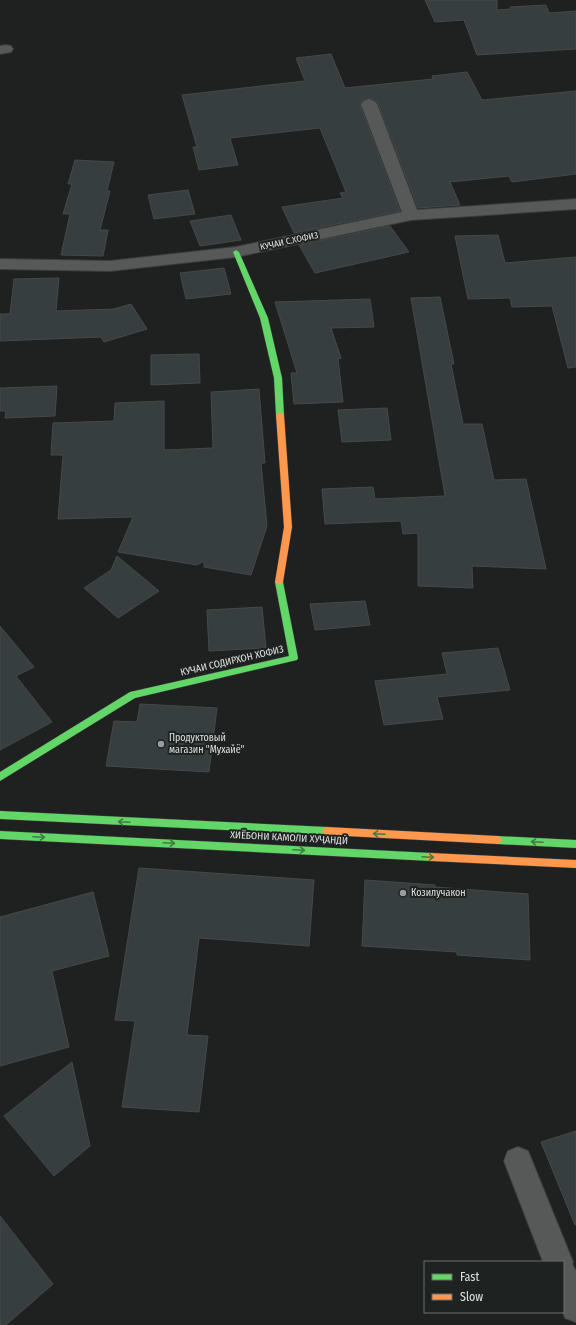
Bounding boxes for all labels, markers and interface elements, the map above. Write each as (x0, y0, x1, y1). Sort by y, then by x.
street label: КУЧАИ С.ХОФИЗ (259, 230, 319, 252)
street label: КУЧАИ СОДИРХОН ХОФИЗ (179, 643, 285, 679)
place label: Продуктовый магазин "Мухайё" (169, 732, 245, 756)
marker: Продуктовый магазин "Мухайё" (156, 739, 166, 749)
one-way arrow (118, 818, 131, 825)
street label: ХИЁБОНИ КАМОЛИ ХУҶАНДӢ (230, 828, 348, 847)
one-way arrow (373, 831, 386, 838)
one-way arrow (32, 833, 45, 840)
one-way arrow (531, 839, 544, 846)
one-way arrow (162, 840, 175, 847)
one-way arrow (292, 846, 305, 854)
one-way arrow (421, 853, 434, 860)
place label: Козилучакон (411, 887, 466, 899)
marker: Козилучакон (398, 888, 408, 898)
legend (424, 1261, 564, 1313)
text: Fast (460, 1270, 479, 1284)
text: Slow (460, 1290, 483, 1304)

